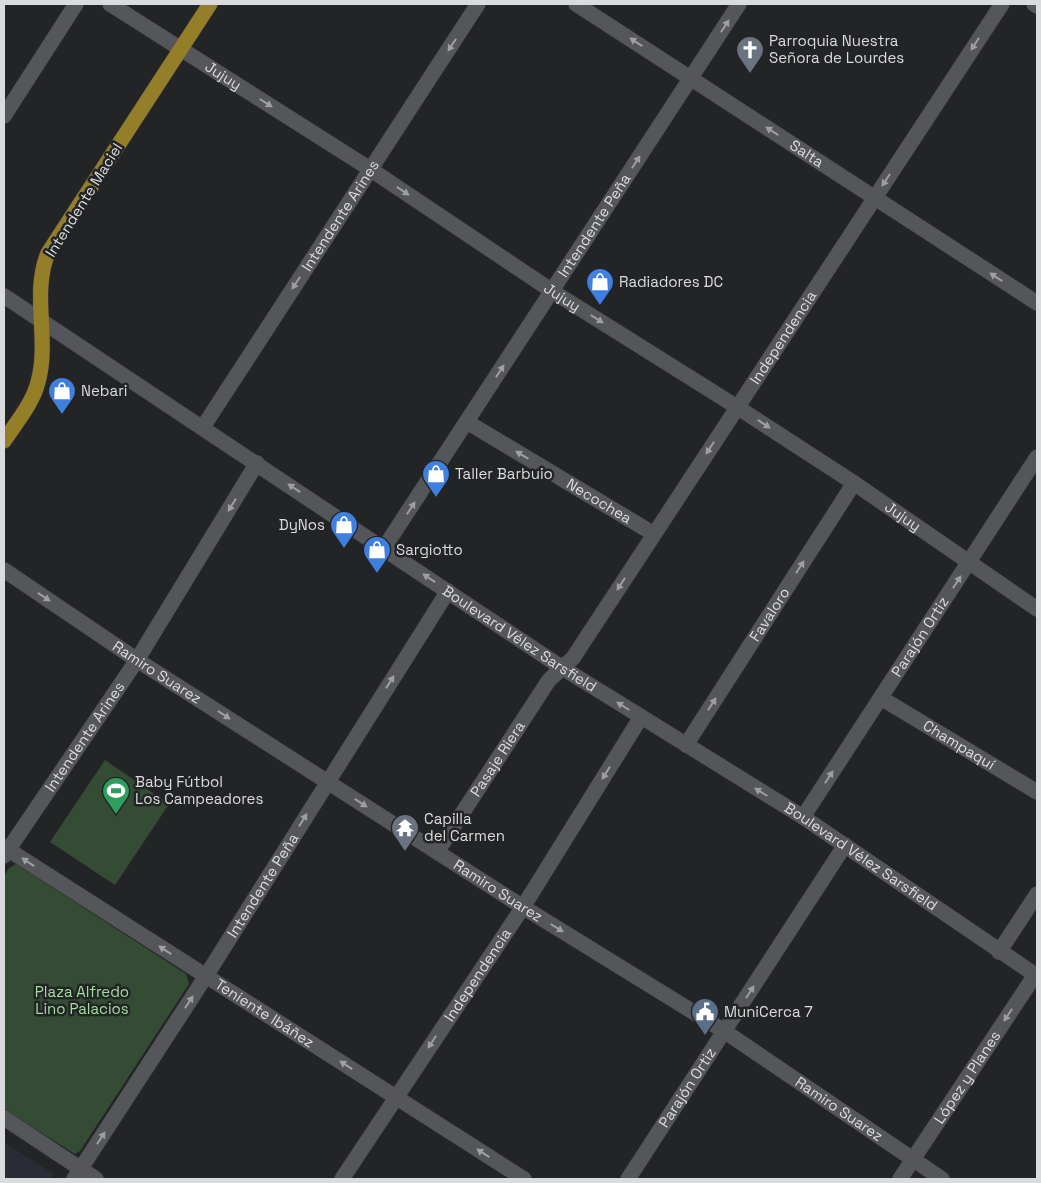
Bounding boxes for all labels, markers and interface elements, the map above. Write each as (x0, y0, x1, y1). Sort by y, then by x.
one-way arrow (720, 19, 729, 32)
place label: Parroquia Nuestra Señora de Lourdes (769, 31, 904, 67)
church icon: Parroquia Nuestra Señora de Lourdes (735, 35, 765, 74)
one-way arrow (447, 38, 456, 51)
one-way arrow (629, 38, 642, 47)
one-way arrow (971, 38, 980, 51)
street label: Jujuy (202, 57, 245, 94)
one-way arrow (259, 99, 273, 108)
one-way arrow (765, 126, 779, 136)
street label: Salta (786, 135, 828, 171)
street label: Intendente Maciel (41, 139, 126, 260)
one-way arrow (631, 155, 641, 168)
street label: Intendente Arines (297, 156, 383, 275)
street label: Intendente Peña (553, 170, 635, 281)
one-way arrow (881, 174, 891, 187)
one-way arrow (396, 186, 410, 196)
shop icon: Radiadores DC (585, 267, 615, 306)
place label: Radiadores DC (619, 272, 723, 291)
one-way arrow (990, 272, 1003, 281)
one-way arrow (291, 277, 301, 290)
street label: Jujuy (540, 278, 584, 316)
street label: Independencia (745, 287, 821, 388)
one-way arrow (590, 314, 603, 324)
one-way arrow (495, 365, 504, 378)
shop icon: Nebari (47, 376, 77, 415)
place label: Nebari (81, 381, 127, 400)
one-way arrow (757, 420, 771, 429)
one-way arrow (706, 441, 715, 454)
one-way arrow (515, 451, 528, 460)
shop icon: Taller Barbuio (421, 459, 451, 498)
place label: Taller Barbuio (455, 464, 553, 483)
street label: Necochea (563, 474, 636, 528)
one-way arrow (287, 483, 301, 493)
street label: Jujuy (881, 497, 925, 535)
one-way arrow (227, 498, 237, 511)
one-way arrow (406, 501, 416, 514)
shop icon: DyNos (329, 510, 359, 549)
place label: DyNos (279, 515, 325, 534)
shop icon: Sargiotto (362, 535, 392, 574)
place label: Sargiotto (396, 540, 463, 559)
one-way arrow (795, 561, 805, 574)
one-way arrow (422, 573, 435, 583)
one-way arrow (952, 575, 962, 589)
one-way arrow (617, 577, 626, 590)
street label: Boulevard Vélez Sarsfield (439, 581, 600, 696)
street label: Favaloro (745, 584, 794, 645)
one-way arrow (37, 593, 51, 602)
street label: Parajón Ortiz (887, 593, 953, 680)
street label: Ramiro Suarez (109, 636, 205, 708)
one-way arrow (385, 676, 394, 689)
street label: Intendente Arines (40, 678, 129, 795)
one-way arrow (708, 697, 717, 711)
one-way arrow (617, 701, 630, 710)
one-way arrow (217, 711, 231, 720)
street label: Champaquí (920, 715, 999, 774)
street label: Pasaje Riera (466, 717, 529, 800)
one-way arrow (602, 767, 611, 780)
one-way arrow (824, 770, 834, 783)
place label: Baby Fútbol Los Campeadores (135, 772, 263, 808)
sports icon: Baby Fútbol Los Campeadores (101, 776, 131, 815)
one-way arrow (755, 787, 768, 796)
one-way arrow (354, 798, 367, 808)
street label: Boulevard Vélez Sarsfield (781, 798, 941, 915)
place label: Capilla del Carmen (424, 809, 505, 845)
one-way arrow (298, 813, 308, 826)
temple icon: Capilla del Carmen (390, 813, 420, 852)
street label: Intendente Peña (223, 829, 303, 941)
street label: Ramiro Suarez (450, 855, 546, 926)
one-way arrow (21, 857, 34, 867)
one-way arrow (550, 923, 563, 933)
street label: Independencia (439, 924, 515, 1025)
one-way arrow (158, 945, 171, 954)
street label: Teniente Ibáñez (212, 974, 318, 1052)
park label: Plaza Alfredo Lino Palacios (35, 982, 129, 1018)
one-way arrow (745, 985, 754, 998)
one-way arrow (184, 995, 193, 1008)
public building icon: MuniCerca 7 (690, 997, 720, 1036)
place label: MuniCerca 7 (724, 1002, 813, 1021)
one-way arrow (1004, 1009, 1013, 1022)
street label: López y Planes (929, 1027, 1005, 1127)
one-way arrow (427, 1035, 437, 1049)
street label: Parajón Ortiz (654, 1044, 720, 1131)
one-way arrow (339, 1061, 352, 1070)
street label: Ramiro Suarez (792, 1072, 887, 1145)
one-way arrow (96, 1132, 105, 1145)
one-way arrow (476, 1148, 489, 1158)

